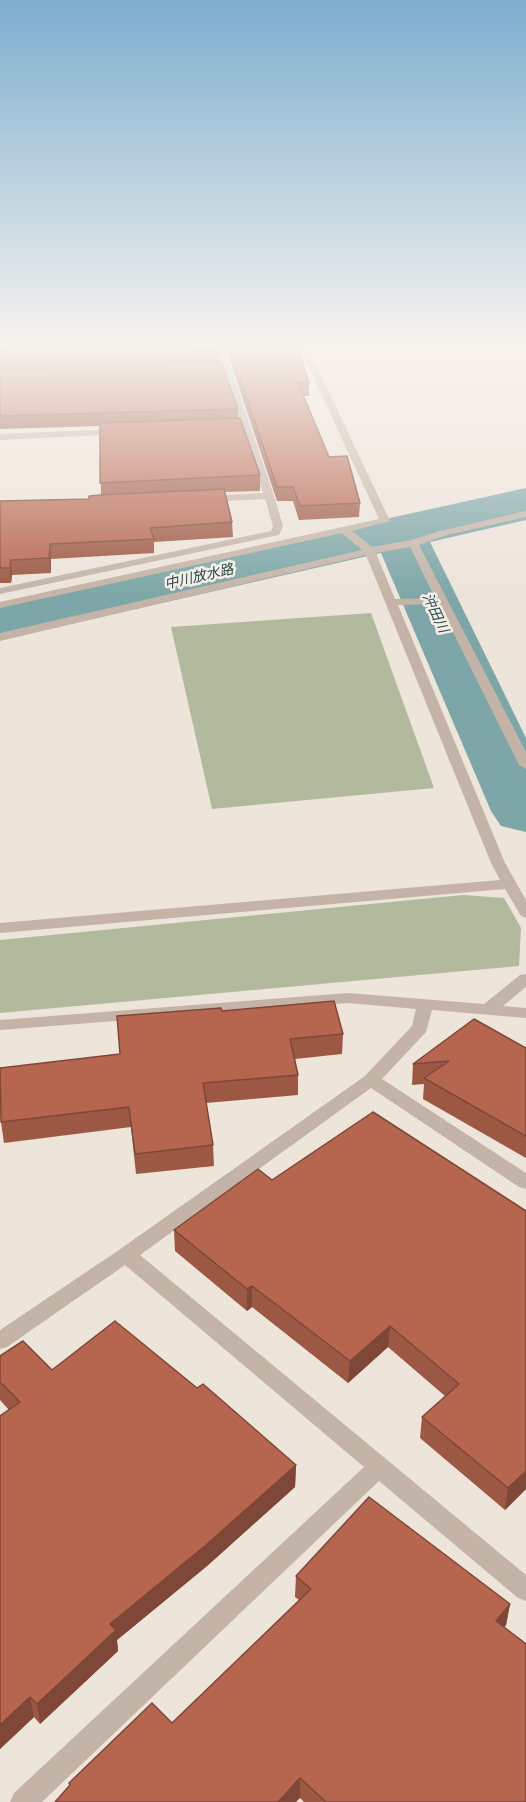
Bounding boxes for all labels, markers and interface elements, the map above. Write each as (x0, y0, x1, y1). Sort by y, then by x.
water label: 中川放水路 (163, 561, 235, 593)
water label: 沖田川 (419, 590, 451, 636)

